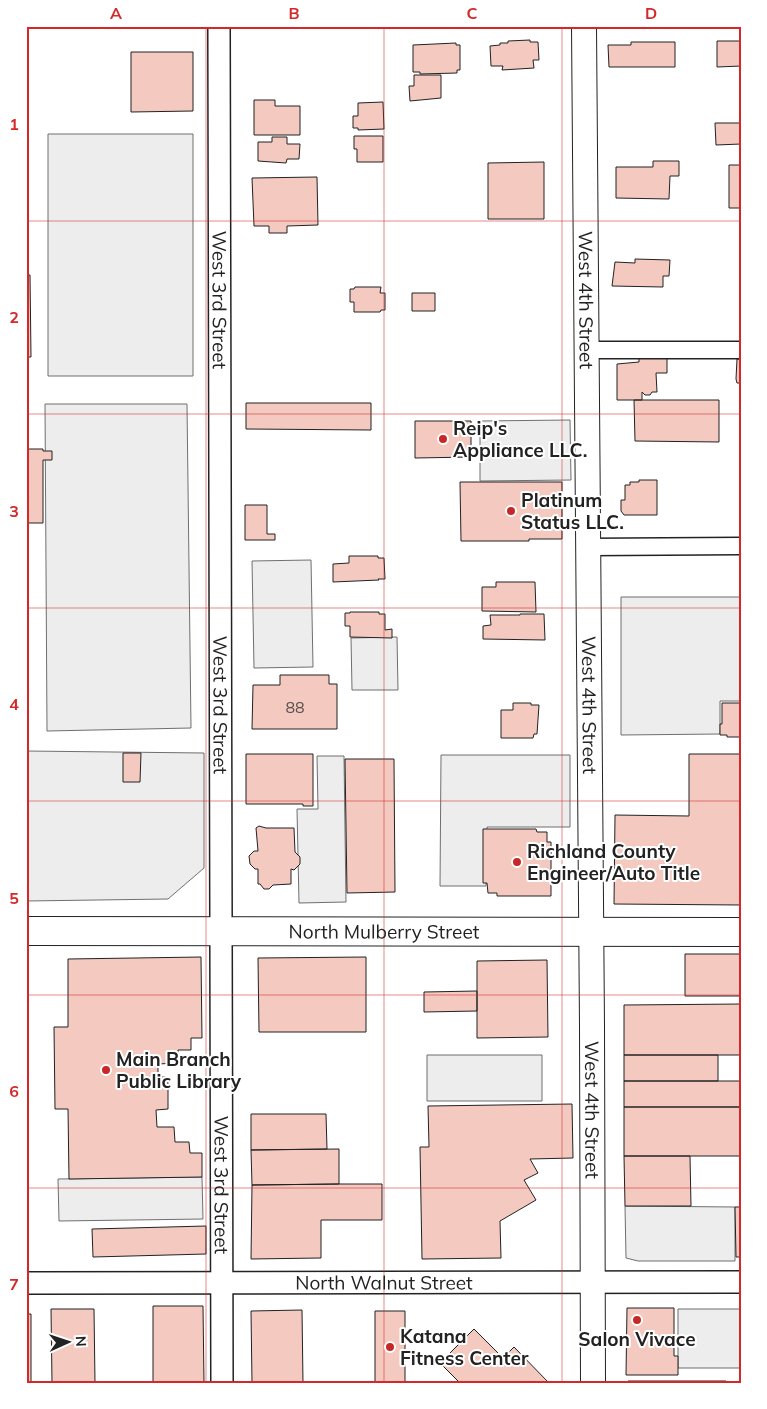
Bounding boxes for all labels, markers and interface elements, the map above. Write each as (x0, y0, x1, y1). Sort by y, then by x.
text: A (110, 3, 122, 23)
text: B (288, 3, 300, 23)
text: C (467, 3, 478, 23)
text: D (645, 3, 657, 23)
text: 1 (9, 114, 19, 134)
street label: West 3rd Street (207, 231, 232, 370)
street label: West 4th Street (574, 231, 599, 369)
text: 2 (9, 307, 19, 327)
place label: Reip's Appliance LLC. (453, 416, 587, 462)
marker: Reip's Appliance LLC. (437, 433, 449, 445)
place label: Platinum Status LLC. (521, 488, 624, 534)
text: 3 (9, 501, 19, 521)
marker: Platinum Status LLC. (505, 505, 517, 517)
street label: West 3rd Street (208, 636, 233, 775)
street label: West 4th Street (577, 636, 602, 774)
text: 4 (9, 694, 19, 714)
house number: 88 (285, 697, 305, 717)
place label: Richland County Engineer/Auto Title (527, 839, 700, 885)
marker: Richland County Engineer/Auto Title (511, 856, 523, 868)
text: 5 (9, 888, 19, 908)
street label: North Mulberry Street (289, 919, 480, 944)
street label: West 4th Street (580, 1041, 604, 1179)
place label: Main Branch Public Library (116, 1047, 242, 1093)
marker: Main Branch Public Library (100, 1064, 112, 1076)
text: 6 (9, 1081, 19, 1101)
street label: West 3rd Street (209, 1116, 234, 1255)
street label: North Walnut Street (295, 1270, 473, 1295)
text: 7 (9, 1274, 19, 1294)
marker: Salon Vivace (631, 1314, 643, 1326)
north arrow (42, 1316, 92, 1366)
place label: Katana Fitness Center (400, 1324, 529, 1370)
place label: Salon Vivace (578, 1327, 696, 1351)
text: N (72, 1336, 90, 1347)
marker: Katana Fitness Center (384, 1341, 396, 1353)

